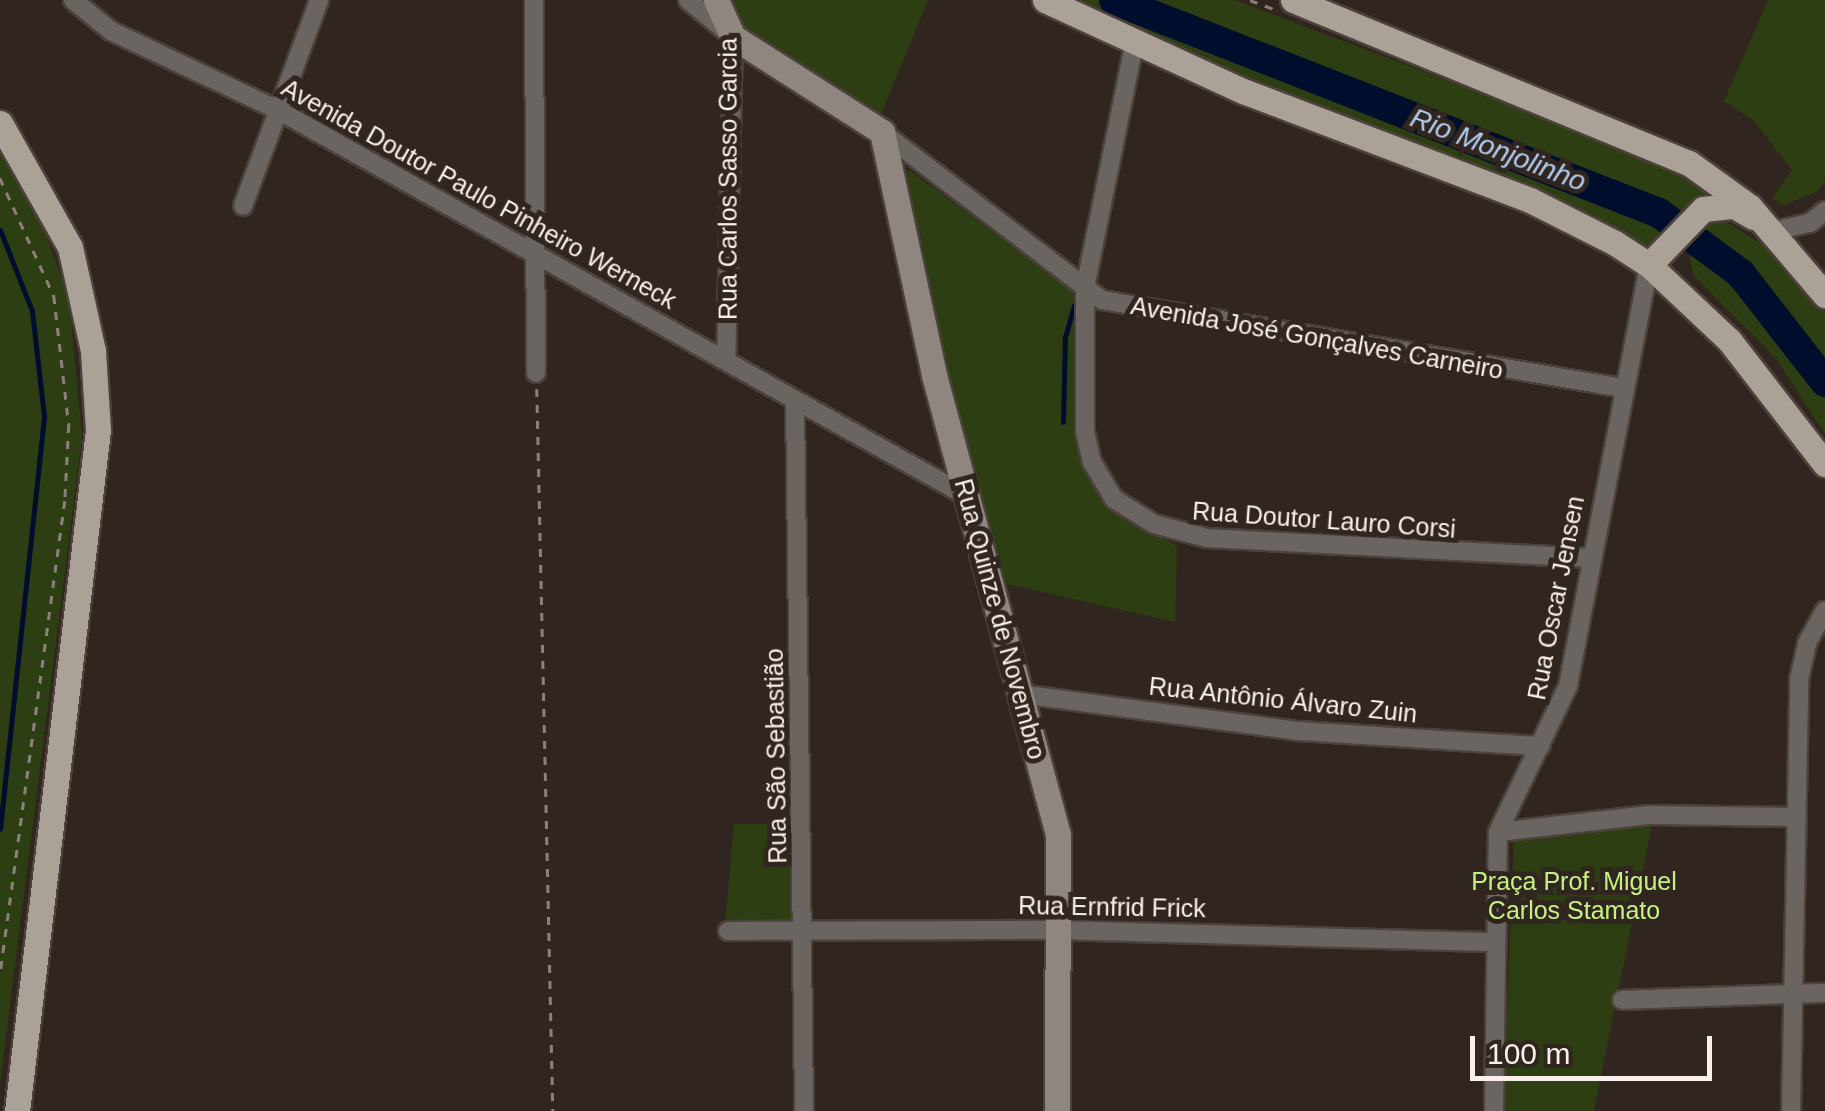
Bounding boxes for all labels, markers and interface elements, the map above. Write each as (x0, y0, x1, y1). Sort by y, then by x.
street label: Rua Carlos Sasso Garcia (713, 38, 743, 320)
street label: Avenida Doutor Paulo Pinheiro Werneck (276, 73, 682, 315)
water label: Rio Monjolinho (1406, 101, 1590, 199)
street label: Avenida José Gonçalves Carneiro (1128, 290, 1506, 386)
street label: Rua Quinze de Novembro (948, 476, 1052, 762)
street label: Rua Oscar Jensen (1522, 494, 1590, 702)
street label: Rua Doutor Lauro Corsi (1191, 496, 1457, 544)
street label: Rua São Sebastião (759, 648, 793, 864)
street label: Rua Antônio Álvaro Zuin (1147, 671, 1419, 729)
park label: Praça Prof. Miguel Carlos Stamato (1471, 867, 1677, 926)
street label: Rua Ernfrid Frick (1018, 890, 1206, 924)
scale bar (1475, 1016, 1718, 1078)
text: 100 m (1487, 1037, 1570, 1070)

